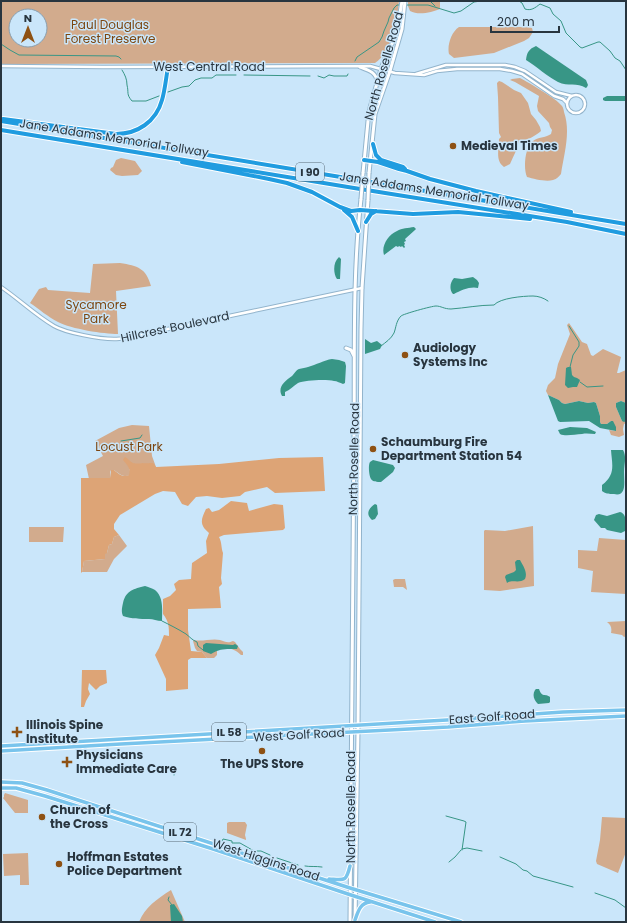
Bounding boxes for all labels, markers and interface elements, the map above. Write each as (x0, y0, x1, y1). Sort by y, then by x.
north arrow (8, 8, 48, 48)
scale bar (491, 8, 559, 34)
text: N (24, 10, 32, 26)
street label: North Roselle Road (360, 10, 407, 122)
text: 200 m (497, 13, 535, 30)
park label: Paul Douglas Forest Preserve (65, 16, 155, 47)
street label: West Central Road (153, 58, 265, 75)
street label: Jane Addams Memorial Tollway (18, 114, 210, 161)
place label: Medieval Times (461, 137, 558, 154)
marker: Medieval Times (448, 141, 458, 151)
road number: I 90 (296, 163, 324, 181)
street label: Jane Addams Memorial Tollway (338, 167, 530, 214)
park label: Sycamore Park (65, 296, 127, 327)
street label: Hillcrest Boulevard (119, 307, 231, 346)
place label: Audiology Systems Inc (413, 339, 488, 370)
marker: Audiology Systems Inc (400, 350, 410, 360)
street label: North Roselle Road (344, 403, 363, 515)
place label: Schaumburg Fire Department Station 54 (381, 433, 522, 464)
park label: Locust Park (95, 438, 164, 455)
marker: Schaumburg Fire Department Station 54 (368, 444, 378, 454)
street label: East Golf Road (448, 705, 536, 728)
place label: Illinois Spine Institute (26, 716, 104, 747)
road number: IL 58 (212, 723, 246, 741)
street label: West Golf Road (253, 724, 345, 745)
marker: Illinois Spine Institute (11, 726, 23, 738)
place label: Physicians Immediate Care (76, 746, 177, 777)
marker: The UPS Store (257, 746, 267, 756)
street label: North Roselle Road (342, 751, 359, 863)
place label: The UPS Store (220, 755, 304, 772)
marker: Physicians Immediate Care (61, 756, 73, 768)
place label: Church of the Cross (50, 801, 111, 832)
marker: Church of the Cross (37, 812, 47, 822)
road number: IL 72 (164, 823, 196, 841)
street label: West Higgins Road (210, 834, 322, 885)
place label: Hoffman Estates Police Department (67, 848, 182, 879)
marker: Hoffman Estates Police Department (54, 859, 64, 869)

